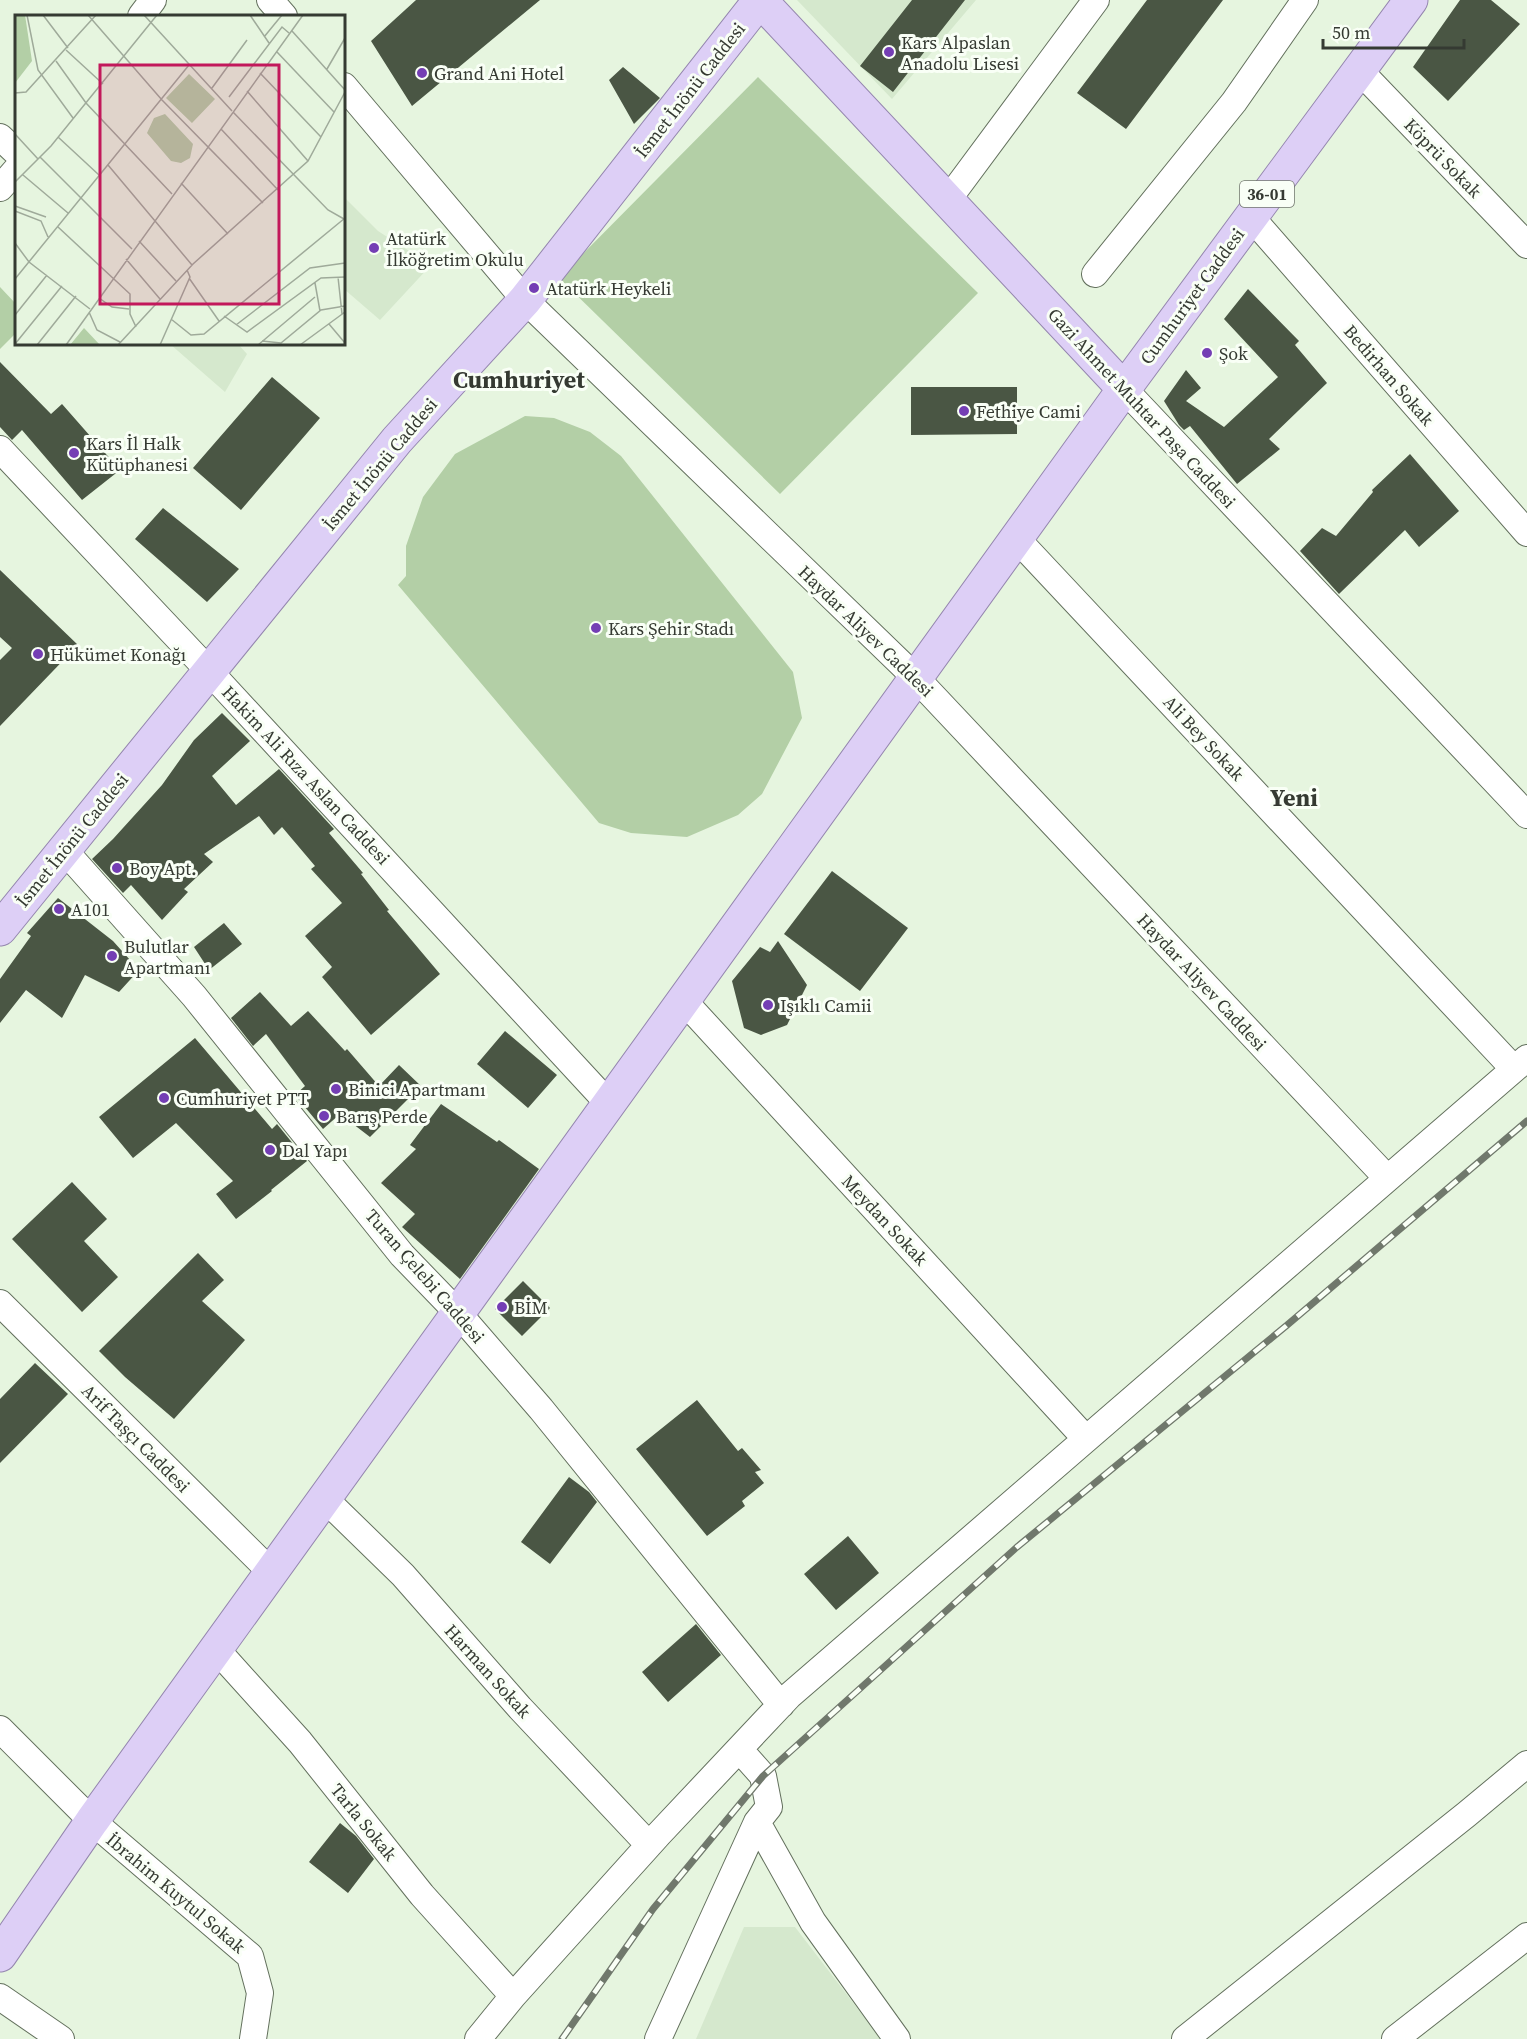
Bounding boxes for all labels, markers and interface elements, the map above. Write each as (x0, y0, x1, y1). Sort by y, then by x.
scale bar (1323, 12, 1464, 50)
inset map (15, 15, 345, 345)
street label: İsmet İnönü Caddesi (629, 17, 751, 163)
text: 50 m (1332, 20, 1370, 45)
place label: Kars Alpaslan Anadolu Lisesi (901, 30, 1019, 76)
marker: Kars Alpaslan Anadolu Lisesi (882, 45, 896, 59)
place label: Grand Ani Hotel (434, 61, 564, 86)
marker: Grand Ani Hotel (415, 66, 429, 80)
street label: Köprü Sokak (1399, 113, 1487, 203)
road number: 36-01 (1240, 181, 1294, 207)
street label: Cumhuriyet Caddesi (1134, 223, 1250, 369)
place label: Atatürk İlköğretim Okulu (386, 226, 524, 272)
marker: Atatürk İlköğretim Okulu (367, 241, 381, 255)
place label: Atatürk Heykeli (546, 276, 671, 301)
marker: Atatürk Heykeli (527, 281, 541, 295)
street label: Gazi Ahmet Muhtar Paşa Caddesi (1042, 302, 1242, 514)
street label: Bedirhan Sokak (1338, 319, 1440, 431)
place label: Şok (1219, 341, 1248, 366)
marker: Şok (1200, 346, 1214, 360)
district label: Cumhuriyet (453, 363, 585, 396)
street label: İsmet İnönü Caddesi (317, 392, 443, 536)
place label: Fethiye Cami (976, 399, 1081, 424)
marker: Fethiye Cami (957, 404, 971, 418)
place label: Kars İl Halk Kütüphanesi (86, 431, 188, 477)
marker: Kars İl Halk Kütüphanesi (67, 446, 81, 460)
street label: Haydar Aliyev Caddesi (793, 560, 939, 702)
place label: Kars Şehir Stadı (608, 616, 734, 641)
marker: Kars Şehir Stadı (589, 621, 603, 635)
place label: Hükümet Konağı (50, 642, 186, 667)
marker: Hükümet Konağı (31, 647, 45, 661)
street label: Hakim Ali Rıza Aslan Caddesi (216, 680, 396, 870)
street label: Ali Bey Sokak (1158, 690, 1250, 786)
street label: İsmet İnönü Caddesi (10, 768, 134, 912)
district label: Yeni (1270, 781, 1318, 814)
place label: Boy Apt. (129, 856, 196, 881)
marker: Boy Apt. (110, 861, 124, 875)
place label: A101 (71, 897, 110, 922)
marker: A101 (52, 902, 66, 916)
street label: Haydar Aliyev Caddesi (1132, 908, 1272, 1056)
place label: Bulutlar Apartmanı (124, 934, 210, 980)
marker: Bulutlar Apartmanı (105, 949, 119, 963)
place label: Işıklı Camii (780, 993, 872, 1018)
marker: Işıklı Camii (761, 998, 775, 1012)
place label: Binici Apartmanı (348, 1077, 486, 1102)
marker: Binici Apartmanı (329, 1082, 343, 1096)
place label: Cumhuriyet PTT (176, 1086, 309, 1111)
marker: Cumhuriyet PTT (157, 1091, 171, 1105)
place label: Barış Perde (336, 1104, 428, 1129)
marker: Barış Perde (317, 1109, 331, 1123)
place label: Dal Yapı (282, 1138, 348, 1163)
marker: Dal Yapı (263, 1143, 277, 1157)
street label: Meydan Sokak (836, 1169, 934, 1271)
street label: Turan Çelebi Caddesi (360, 1203, 490, 1349)
place label: BİM (514, 1295, 548, 1320)
marker: BİM (495, 1300, 509, 1314)
street label: Arif Taşçı Caddesi (76, 1378, 196, 1498)
street label: Harman Sokak (439, 1619, 537, 1724)
street label: Tarla Sokak (325, 1778, 403, 1866)
street label: İbrahim Kuytul Sokak (101, 1827, 251, 1959)

